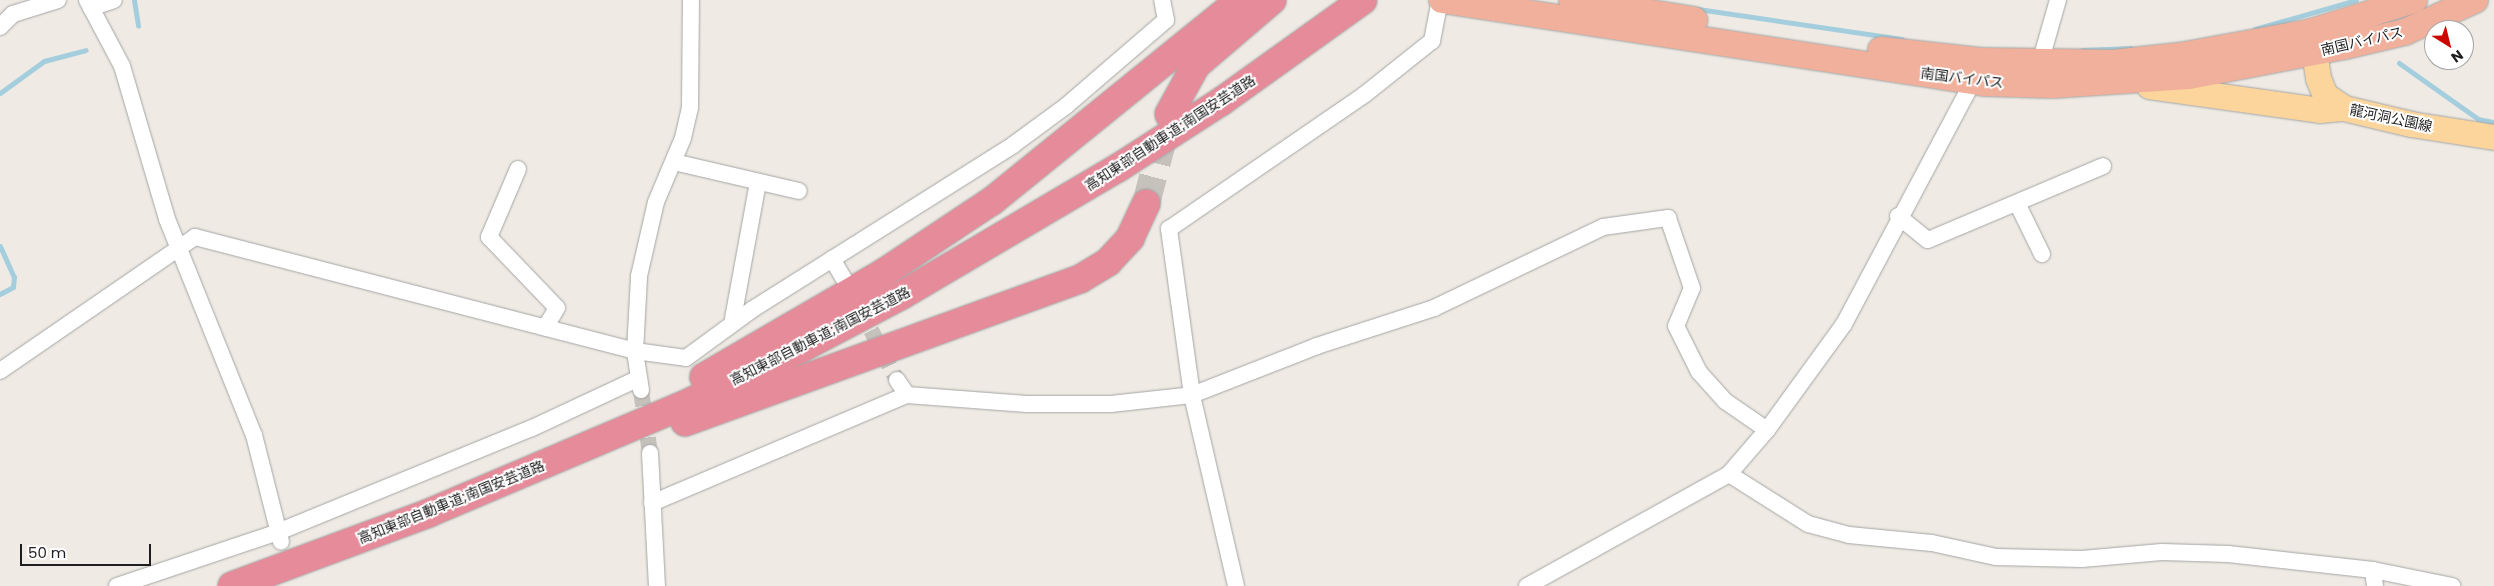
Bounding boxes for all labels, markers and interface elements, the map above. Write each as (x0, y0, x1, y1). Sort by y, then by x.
north arrow (2424, 20, 2474, 70)
street label: 南国バイパス (2319, 23, 2405, 59)
text: N (2447, 45, 2467, 68)
street label: 南国バイパス (1919, 65, 2005, 91)
street label: 高知東部自動車道;南国安芸道路 (1082, 72, 1258, 194)
street label: 龍河洞公園線 (2348, 101, 2434, 135)
street label: 高知東部自動車道;南国安芸道路 (727, 283, 913, 389)
street label: 高知東部自動車道;南国安芸道路 (355, 457, 547, 547)
scale bar (22, 534, 154, 566)
text: 50 m (28, 542, 66, 563)

